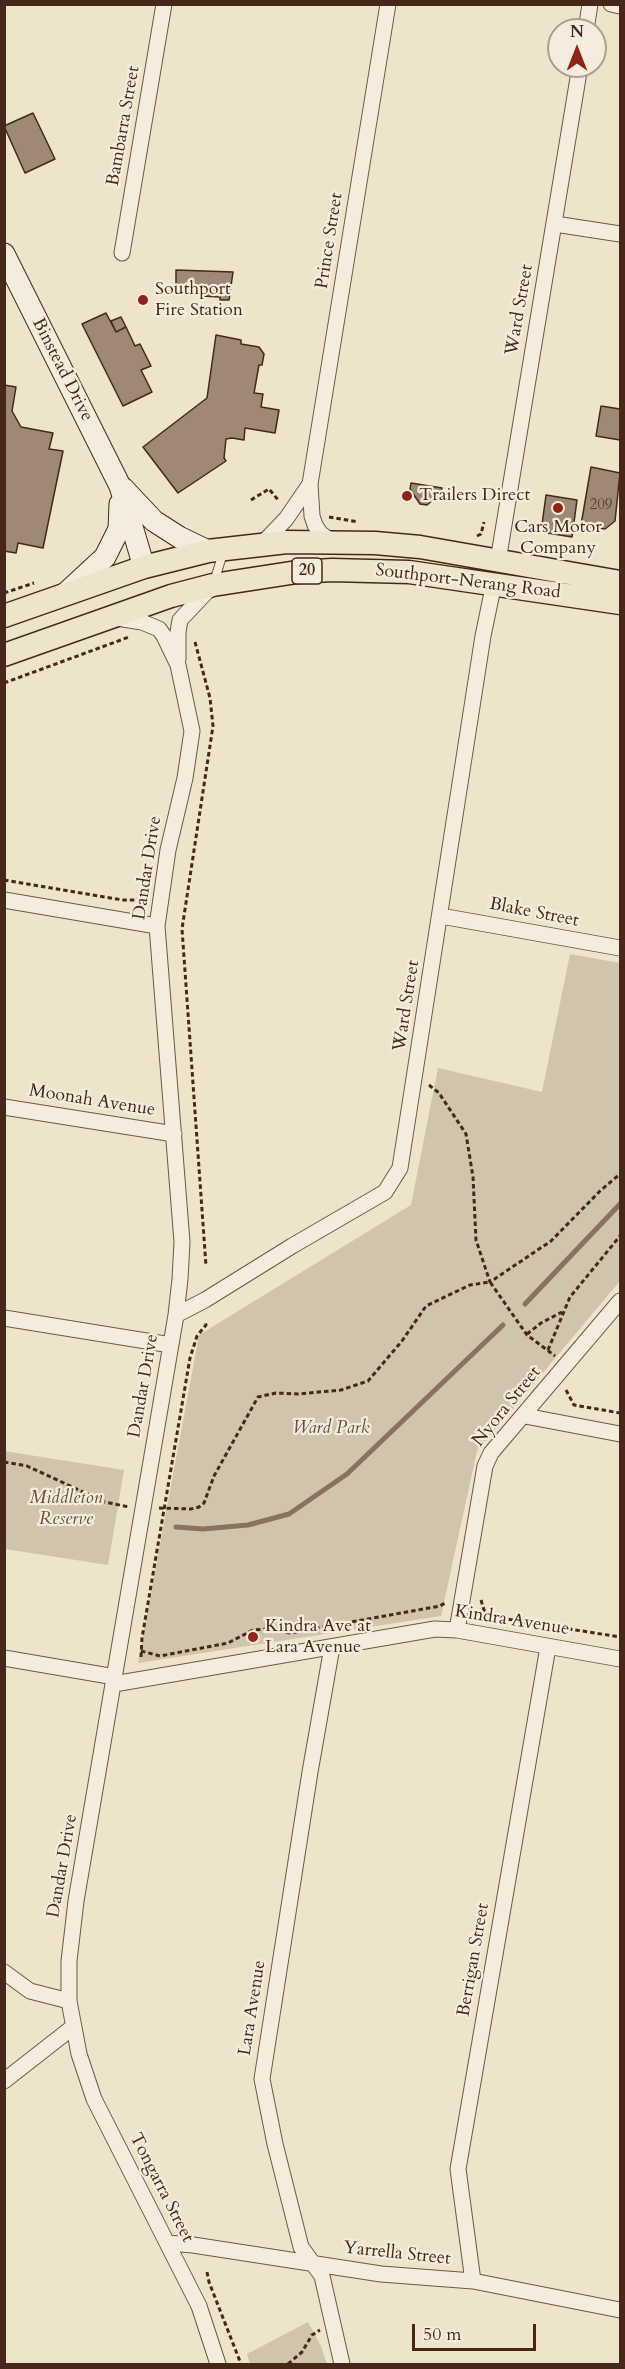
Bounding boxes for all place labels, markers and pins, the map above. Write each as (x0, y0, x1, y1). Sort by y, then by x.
place label: Southport Fire Station (155, 279, 243, 322)
marker: Southport Fire Station (136, 293, 150, 307)
place label: Trailers Direct (419, 485, 530, 507)
marker: Trailers Direct (400, 489, 414, 503)
marker: Cars Motor Company (551, 501, 565, 515)
place label: Cars Motor Company (514, 517, 602, 560)
place label: Kindra Ave at Lara Avenue (265, 1616, 371, 1658)
marker: Kindra Ave at Lara Avenue (246, 1630, 260, 1644)

